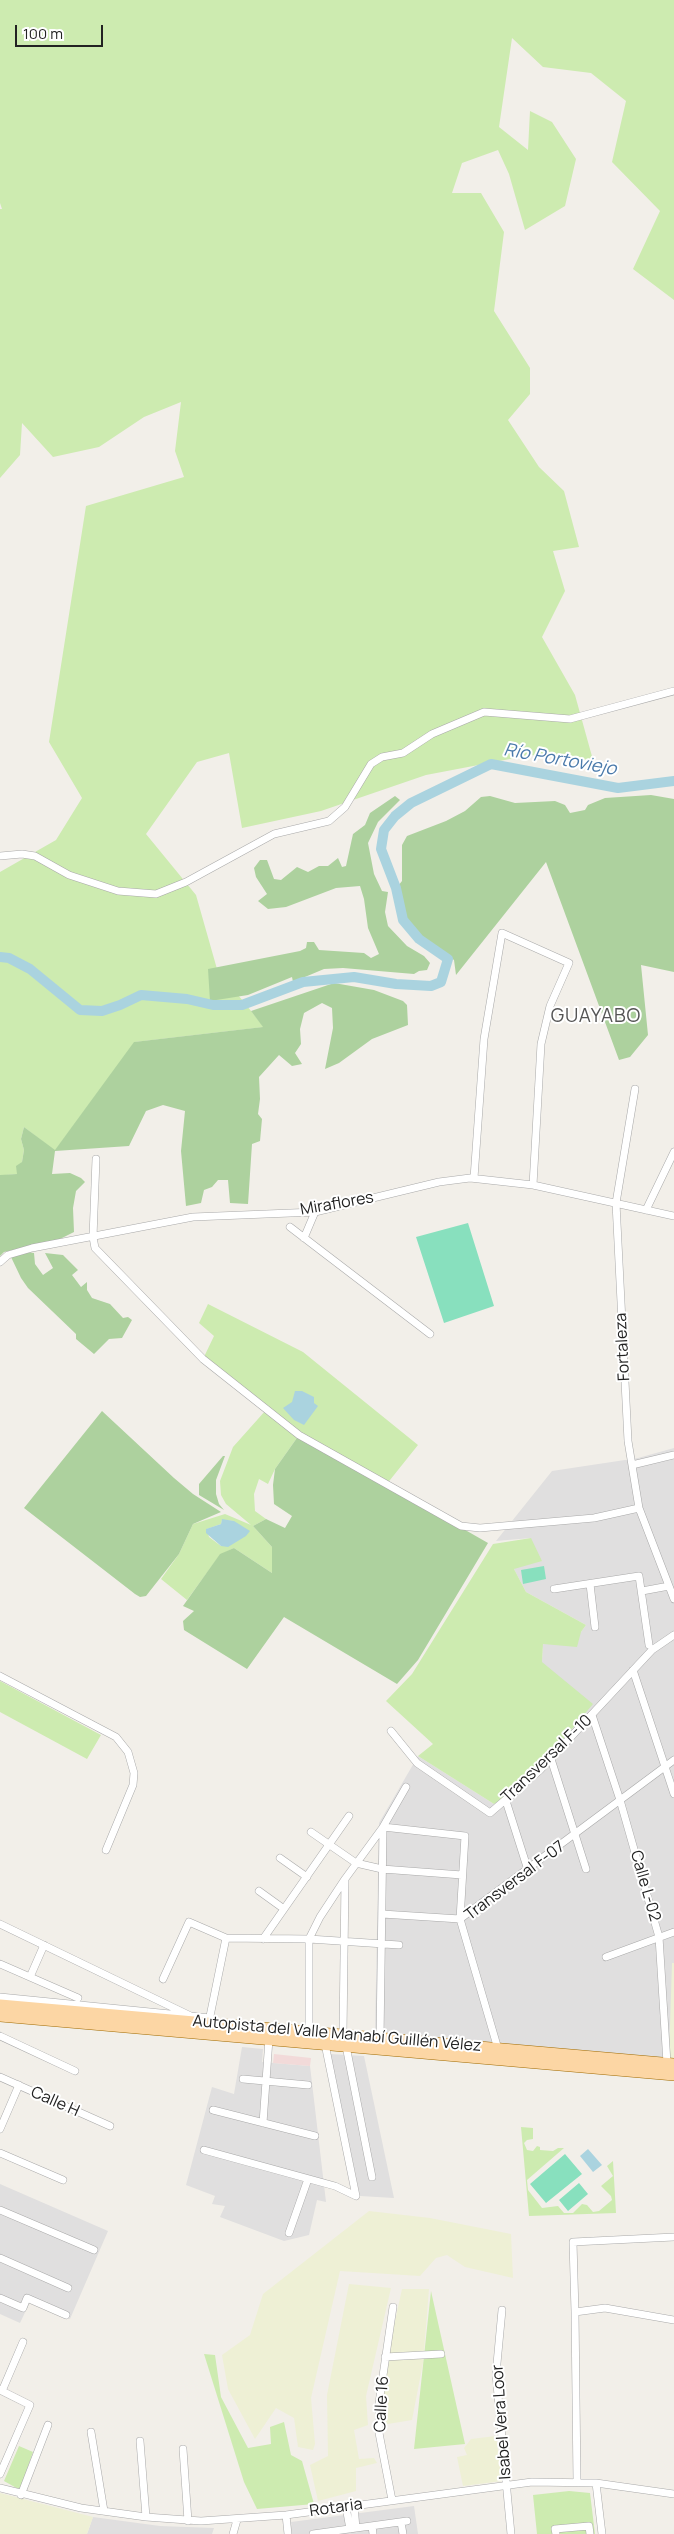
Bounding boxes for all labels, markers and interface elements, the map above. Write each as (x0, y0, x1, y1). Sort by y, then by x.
scale bar (18, 15, 105, 47)
text: 100 m (23, 23, 63, 44)
water label: Río Portoviejo (502, 739, 618, 781)
district label: GUAYABO (550, 1006, 642, 1028)
street label: Miraflores (299, 1188, 375, 1220)
street label: Fortaleza (612, 1312, 634, 1382)
street label: Transversal F-10 (498, 1711, 596, 1807)
street label: Transversal F-07 (461, 1837, 569, 1925)
street label: Calle L-02 (626, 1848, 664, 1924)
street label: Autopista del Valle Manabí Guillén Vélez (192, 2012, 482, 2056)
street label: Calle H (28, 2083, 82, 2121)
street label: Isabel Vera Loor (488, 2364, 516, 2480)
street label: Calle 16 (371, 2375, 393, 2433)
street label: Rotaria (308, 2495, 364, 2521)

